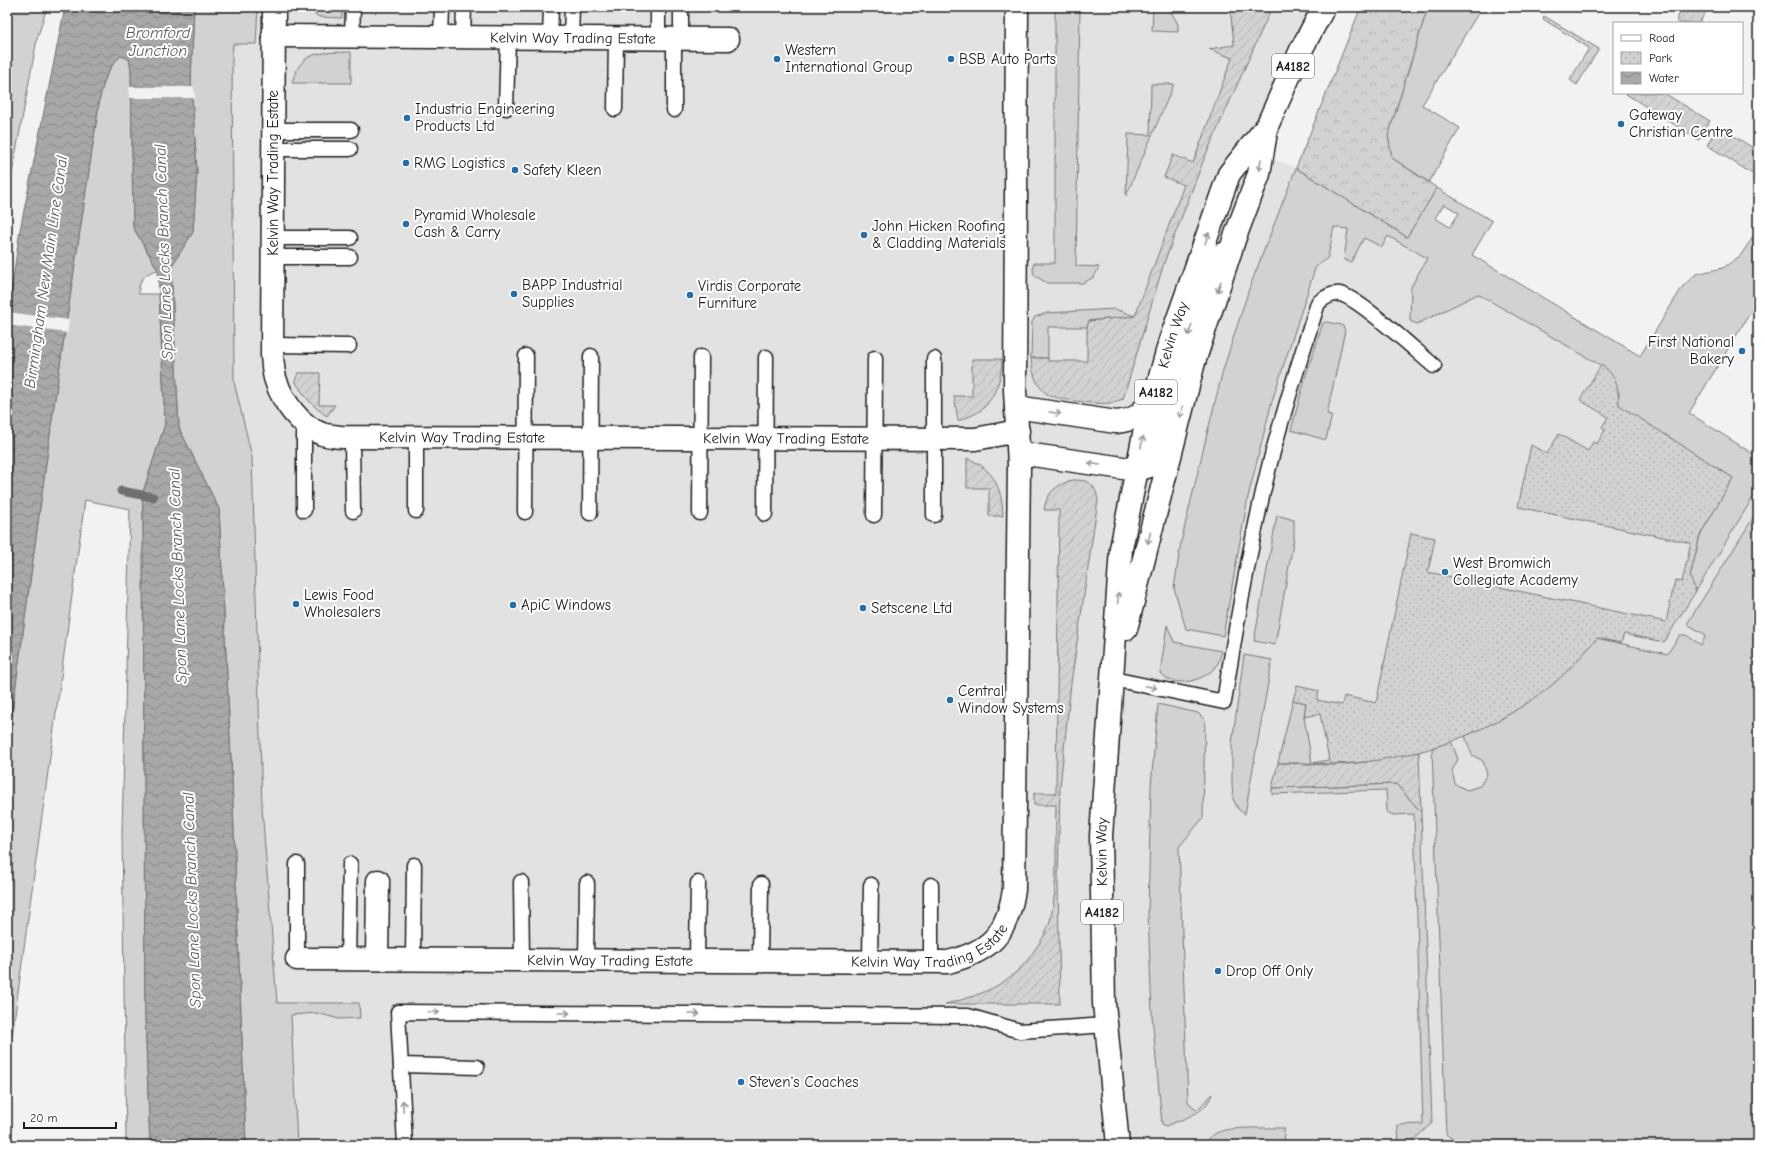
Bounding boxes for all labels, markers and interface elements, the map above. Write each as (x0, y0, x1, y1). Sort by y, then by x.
legend (1613, 22, 1743, 94)
water label: Bromford Junction (126, 24, 191, 60)
street label: Kelvin Way Trading Estate (490, 28, 656, 48)
text: Road (1649, 31, 1675, 45)
place label: Western International Group (785, 41, 913, 76)
place label: BSB Auto Parts (959, 50, 1056, 68)
text: Park (1649, 51, 1672, 65)
marker: Western International Group (772, 54, 782, 64)
marker: BSB Auto Parts (946, 54, 956, 64)
road number: A4182 (1272, 54, 1314, 78)
text: Water (1649, 71, 1679, 85)
street label: Kelvin Way Trading Estate (264, 90, 282, 256)
place label: Industria Engineering Products Ltd (415, 100, 555, 135)
place label: Gateway Christian Centre (1629, 106, 1734, 141)
marker: Industria Engineering Products Ltd (402, 113, 412, 123)
marker: Gateway Christian Centre (1616, 119, 1626, 129)
water label: Spon Lane Locks Branch Canal (151, 144, 177, 360)
water label: Birmingham New Main Line Canal (21, 154, 71, 390)
place label: RMG Logistics (414, 154, 505, 172)
marker: RMG Logistics (401, 158, 411, 168)
one-way arrow (1256, 158, 1264, 171)
place label: Safety Kleen (523, 161, 601, 179)
marker: Safety Kleen (510, 165, 520, 175)
place label: Pyramid Wholesale Cash & Carry (414, 206, 536, 241)
place label: John Hicken Roofing & Cladding Materials (872, 217, 1006, 252)
marker: Pyramid Wholesale Cash & Carry (401, 219, 411, 229)
marker: John Hicken Roofing & Cladding Materials (859, 230, 869, 240)
one-way arrow (1203, 232, 1211, 244)
place label: BAPP Industrial Supplies (522, 276, 623, 311)
place label: Virdis Corporate Furniture (698, 277, 802, 312)
one-way arrow (1214, 281, 1222, 293)
marker: BAPP Industrial Supplies (509, 289, 519, 299)
marker: Virdis Corporate Furniture (685, 290, 695, 300)
street label: Kelvin Way (1154, 299, 1192, 370)
one-way arrow (1186, 324, 1193, 337)
place label: First National Bakery (1648, 333, 1734, 368)
marker: First National Bakery (1737, 346, 1747, 356)
road number: A4182 (1135, 380, 1177, 404)
one-way arrow (1177, 405, 1185, 418)
one-way arrow (1048, 409, 1061, 417)
street label: Kelvin Way Trading Estate (379, 428, 545, 447)
street label: Kelvin Way Trading Estate (703, 429, 869, 448)
one-way arrow (1139, 436, 1147, 449)
one-way arrow (1088, 460, 1101, 468)
water label: Spon Lane Locks Branch Canal (165, 468, 191, 684)
one-way arrow (1145, 531, 1153, 544)
place label: West Bromwich Collegiate Academy (1453, 554, 1578, 589)
marker: West Bromwich Collegiate Academy (1440, 567, 1450, 577)
place label: Lewis Food Wholesalers (304, 586, 381, 621)
one-way arrow (1114, 592, 1122, 605)
place label: ApiC Windows (521, 596, 611, 614)
marker: Lewis Food Wholesalers (291, 599, 301, 609)
place label: Setscene Ltd (871, 599, 952, 617)
marker: ApiC Windows (508, 600, 518, 610)
marker: Setscene Ltd (858, 603, 868, 613)
place label: Central Window Systems (958, 682, 1064, 717)
one-way arrow (1144, 683, 1157, 691)
marker: Central Window Systems (945, 695, 955, 705)
water label: Spon Lane Locks Branch Canal (179, 792, 205, 1008)
street label: Kelvin Way (1092, 817, 1111, 886)
road number: A4182 (1081, 900, 1123, 924)
street label: Kelvin Way Trading Estate (851, 920, 1012, 971)
street label: Kelvin Way Trading Estate (527, 951, 693, 970)
place label: Drop Off Only (1226, 962, 1313, 980)
marker: Drop Off Only (1213, 966, 1223, 976)
one-way arrow (427, 1008, 440, 1016)
one-way arrow (557, 1009, 570, 1017)
one-way arrow (687, 1010, 700, 1018)
place label: Steven's Coaches (749, 1073, 859, 1091)
marker: Steven's Coaches (736, 1077, 746, 1087)
one-way arrow (399, 1100, 406, 1113)
scale bar (24, 1104, 116, 1130)
text: 20 m (30, 1111, 58, 1125)

